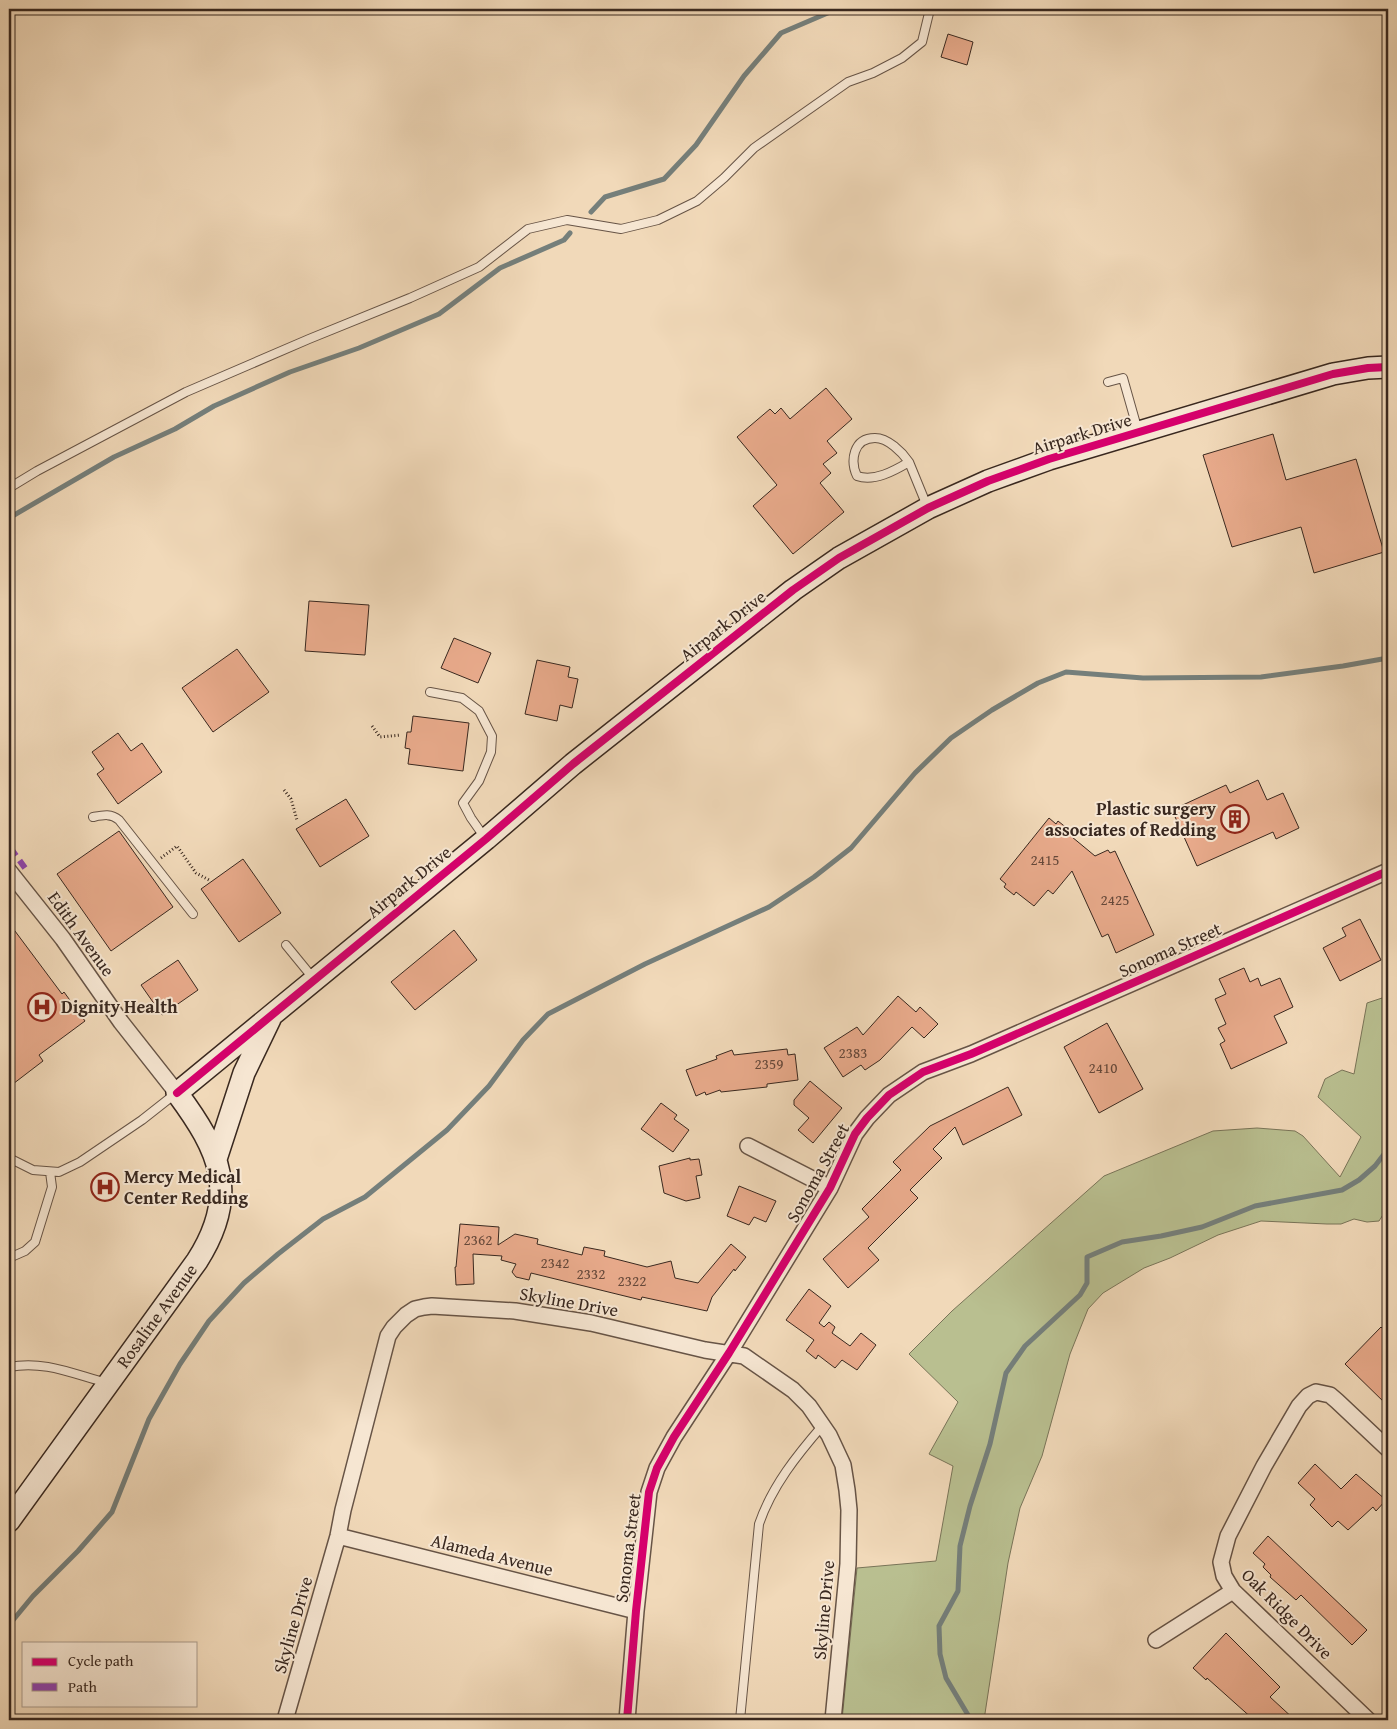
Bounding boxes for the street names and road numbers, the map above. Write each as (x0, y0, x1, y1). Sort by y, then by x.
street label: Airpark Drive (1029, 406, 1135, 461)
street label: Airpark Drive (674, 583, 771, 668)
street label: Airpark Drive (360, 839, 457, 924)
street label: Edith Avenue (41, 886, 122, 982)
street label: Sonoma Street (1114, 915, 1226, 984)
street label: Sonoma Street (779, 1118, 856, 1227)
street label: Rosaline Avenue (109, 1258, 204, 1373)
street label: Skyline Drive (518, 1280, 621, 1323)
street label: Sonoma Street (607, 1491, 648, 1604)
street label: Alameda Avenue (428, 1526, 556, 1583)
street label: Skyline Drive (806, 1559, 841, 1661)
street label: Oak Ridge Drive (1236, 1562, 1339, 1665)
street label: Skyline Drive (266, 1573, 319, 1677)

